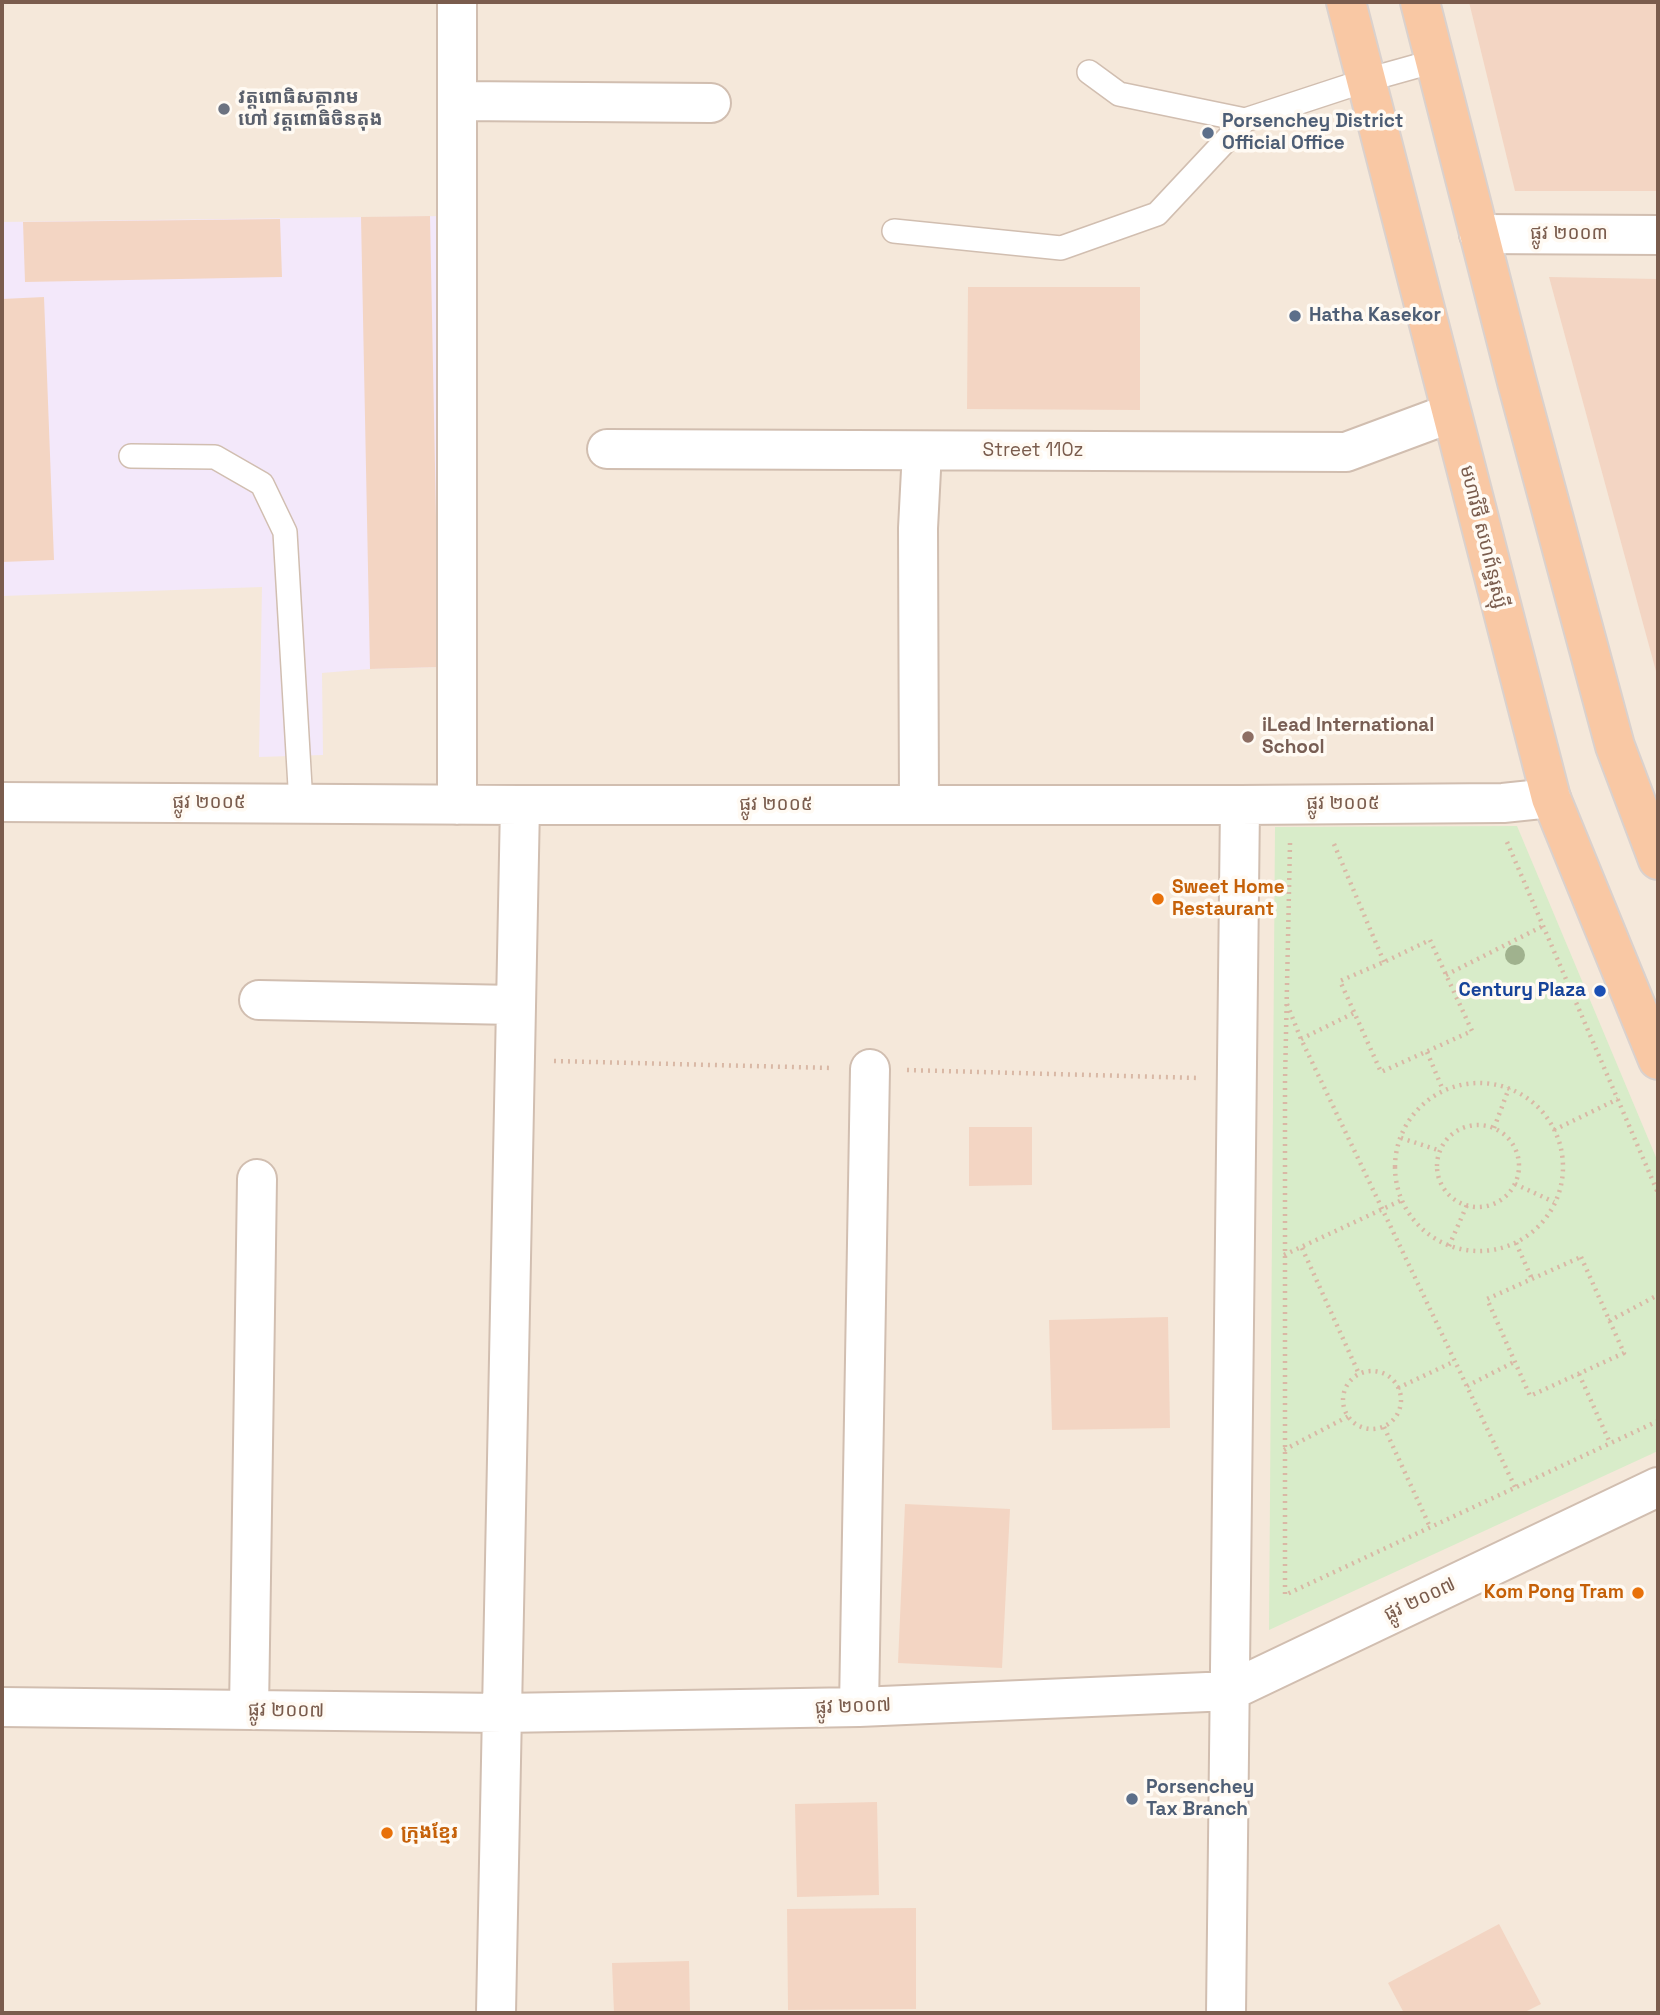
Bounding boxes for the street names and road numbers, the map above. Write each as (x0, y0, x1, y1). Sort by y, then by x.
street label: ផ្លូវ ២០០៣ (1530, 223, 1608, 245)
street label: Street 110z (983, 440, 1083, 462)
street label: មហាវិថី សហព័ន្ធរុស្ស៊ី (1454, 463, 1512, 611)
street label: ផ្លូវ ២០០៥ (172, 792, 246, 814)
street label: ផ្លូវ ២០០៥ (1306, 793, 1380, 815)
street label: ផ្លូវ ២០០៥ (739, 794, 813, 816)
street label: ផ្លូវ ២០០៧ (1381, 1574, 1459, 1626)
street label: ផ្លូវ ២០០៧ (814, 1694, 892, 1720)
street label: ផ្លូវ ២០០៧ (248, 1699, 324, 1723)

